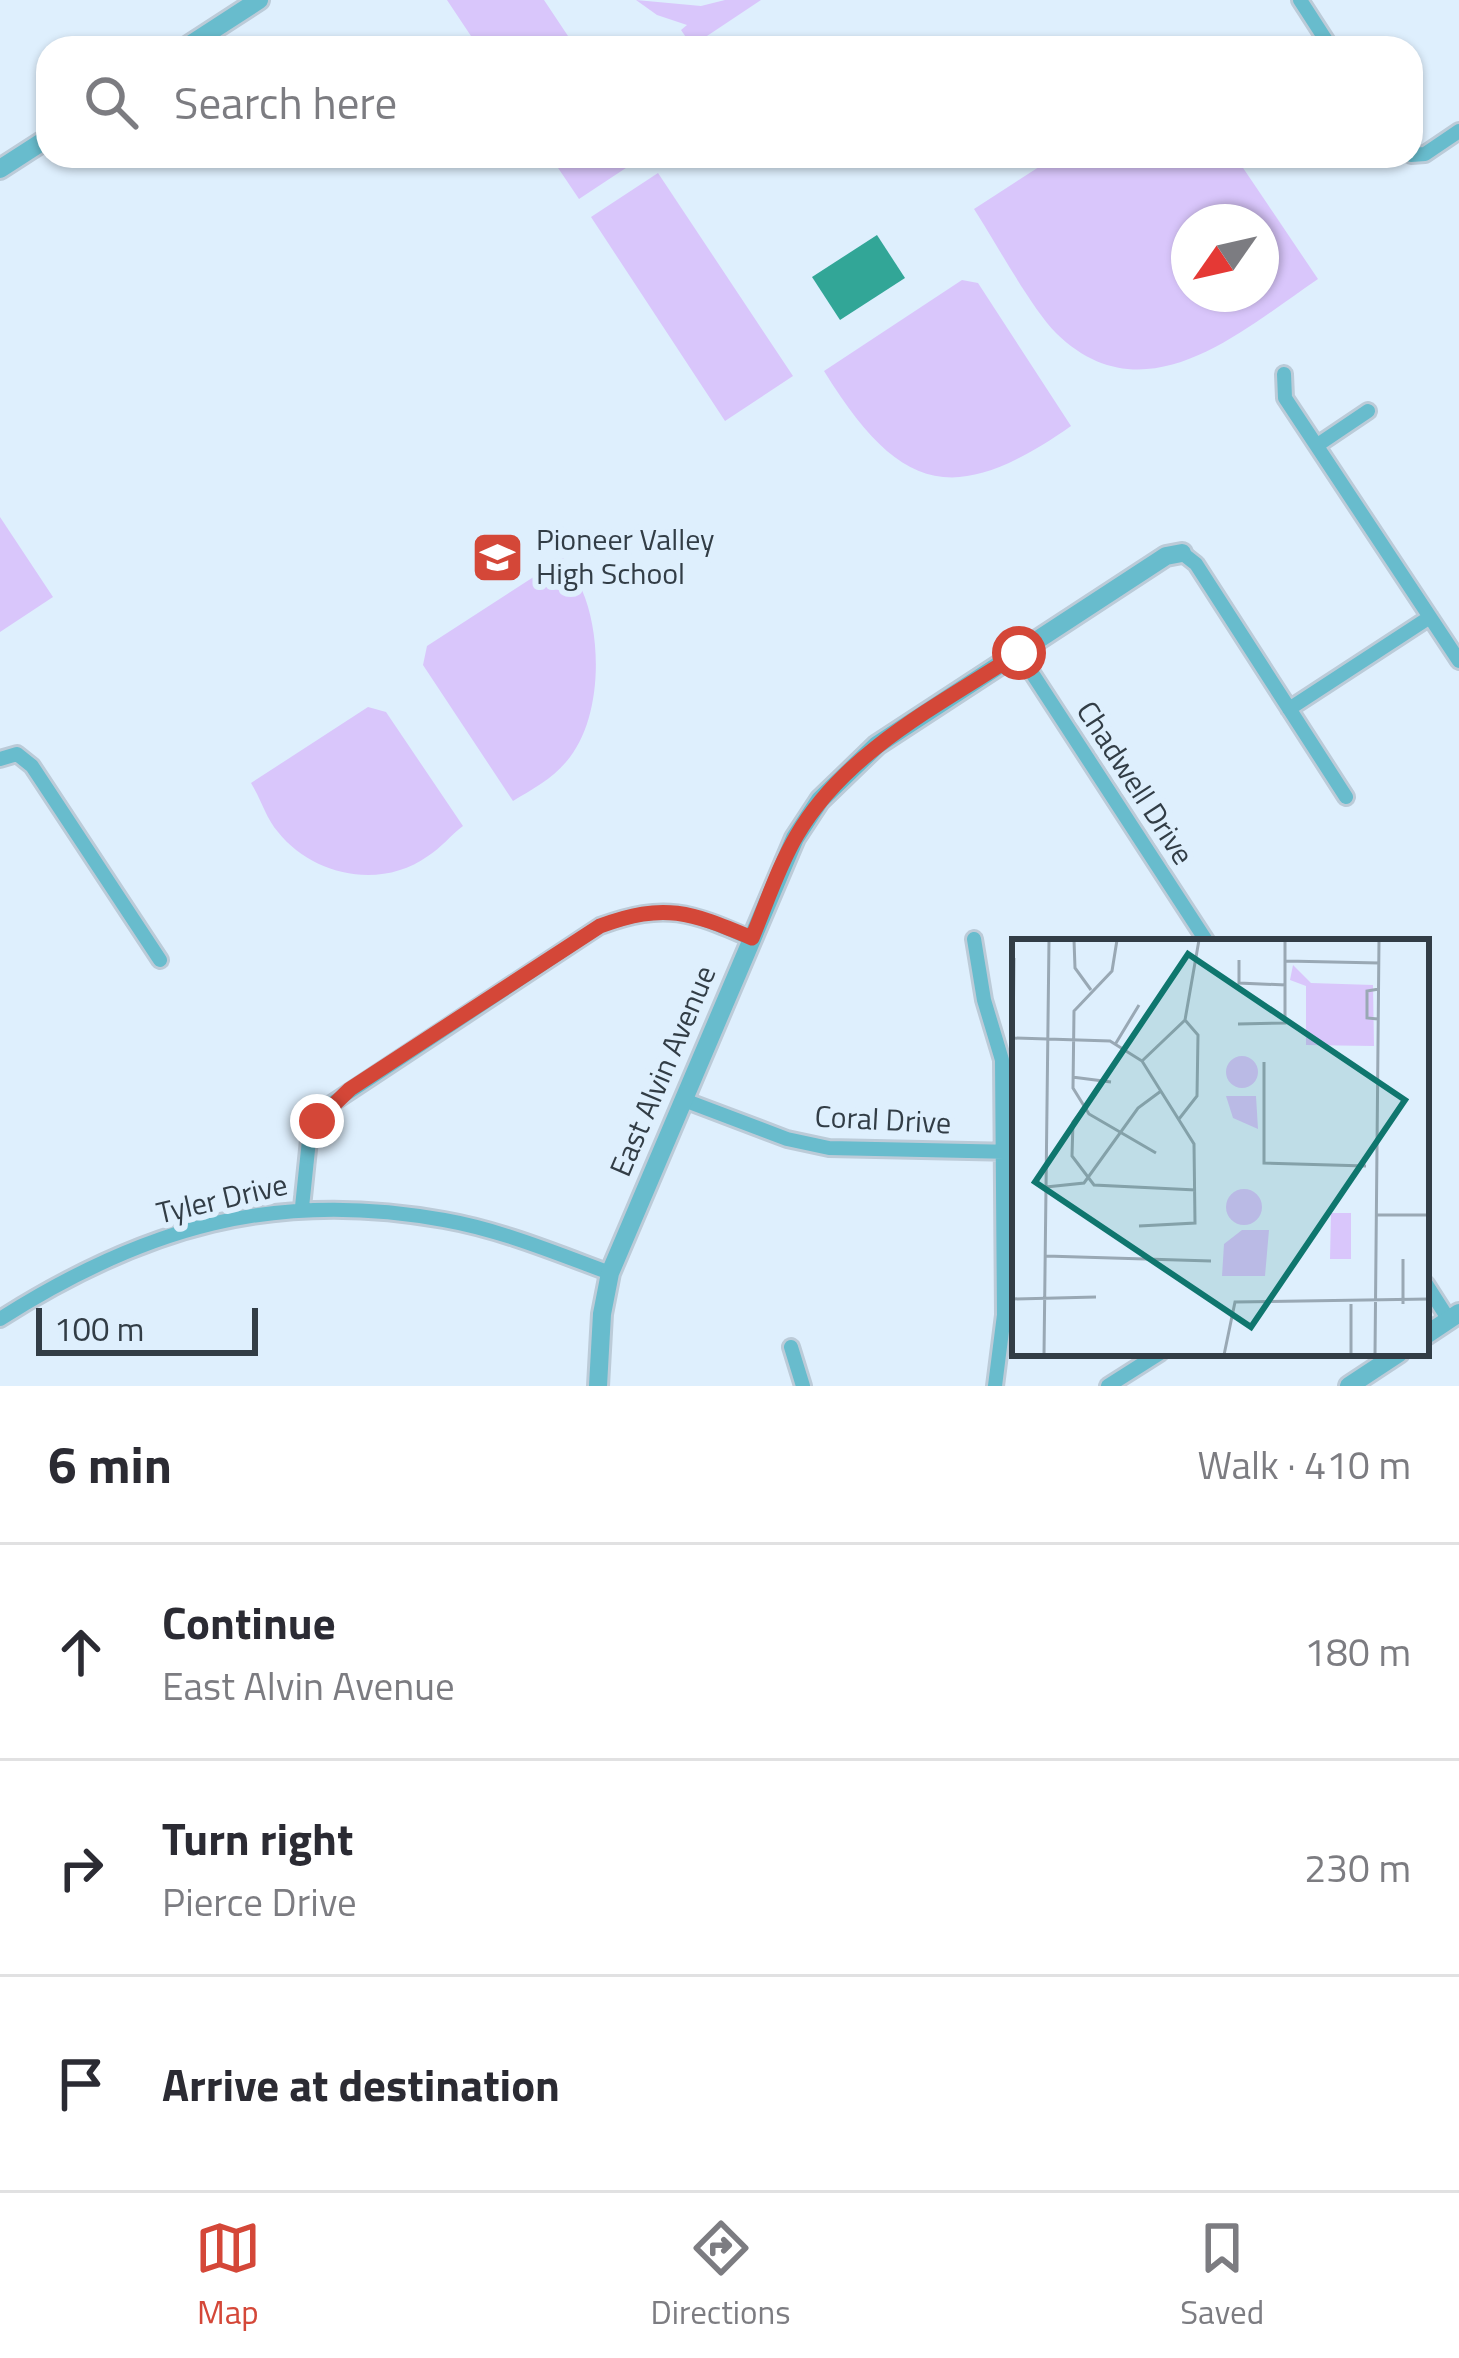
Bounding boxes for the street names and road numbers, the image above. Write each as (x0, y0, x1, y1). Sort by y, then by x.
street label: Chadwell Drive (1066, 691, 1206, 874)
street label: East Alvin Avenue (597, 958, 727, 1183)
street label: Coral Drive (814, 1092, 952, 1146)
street label: Tyler Drive (152, 1161, 292, 1235)

